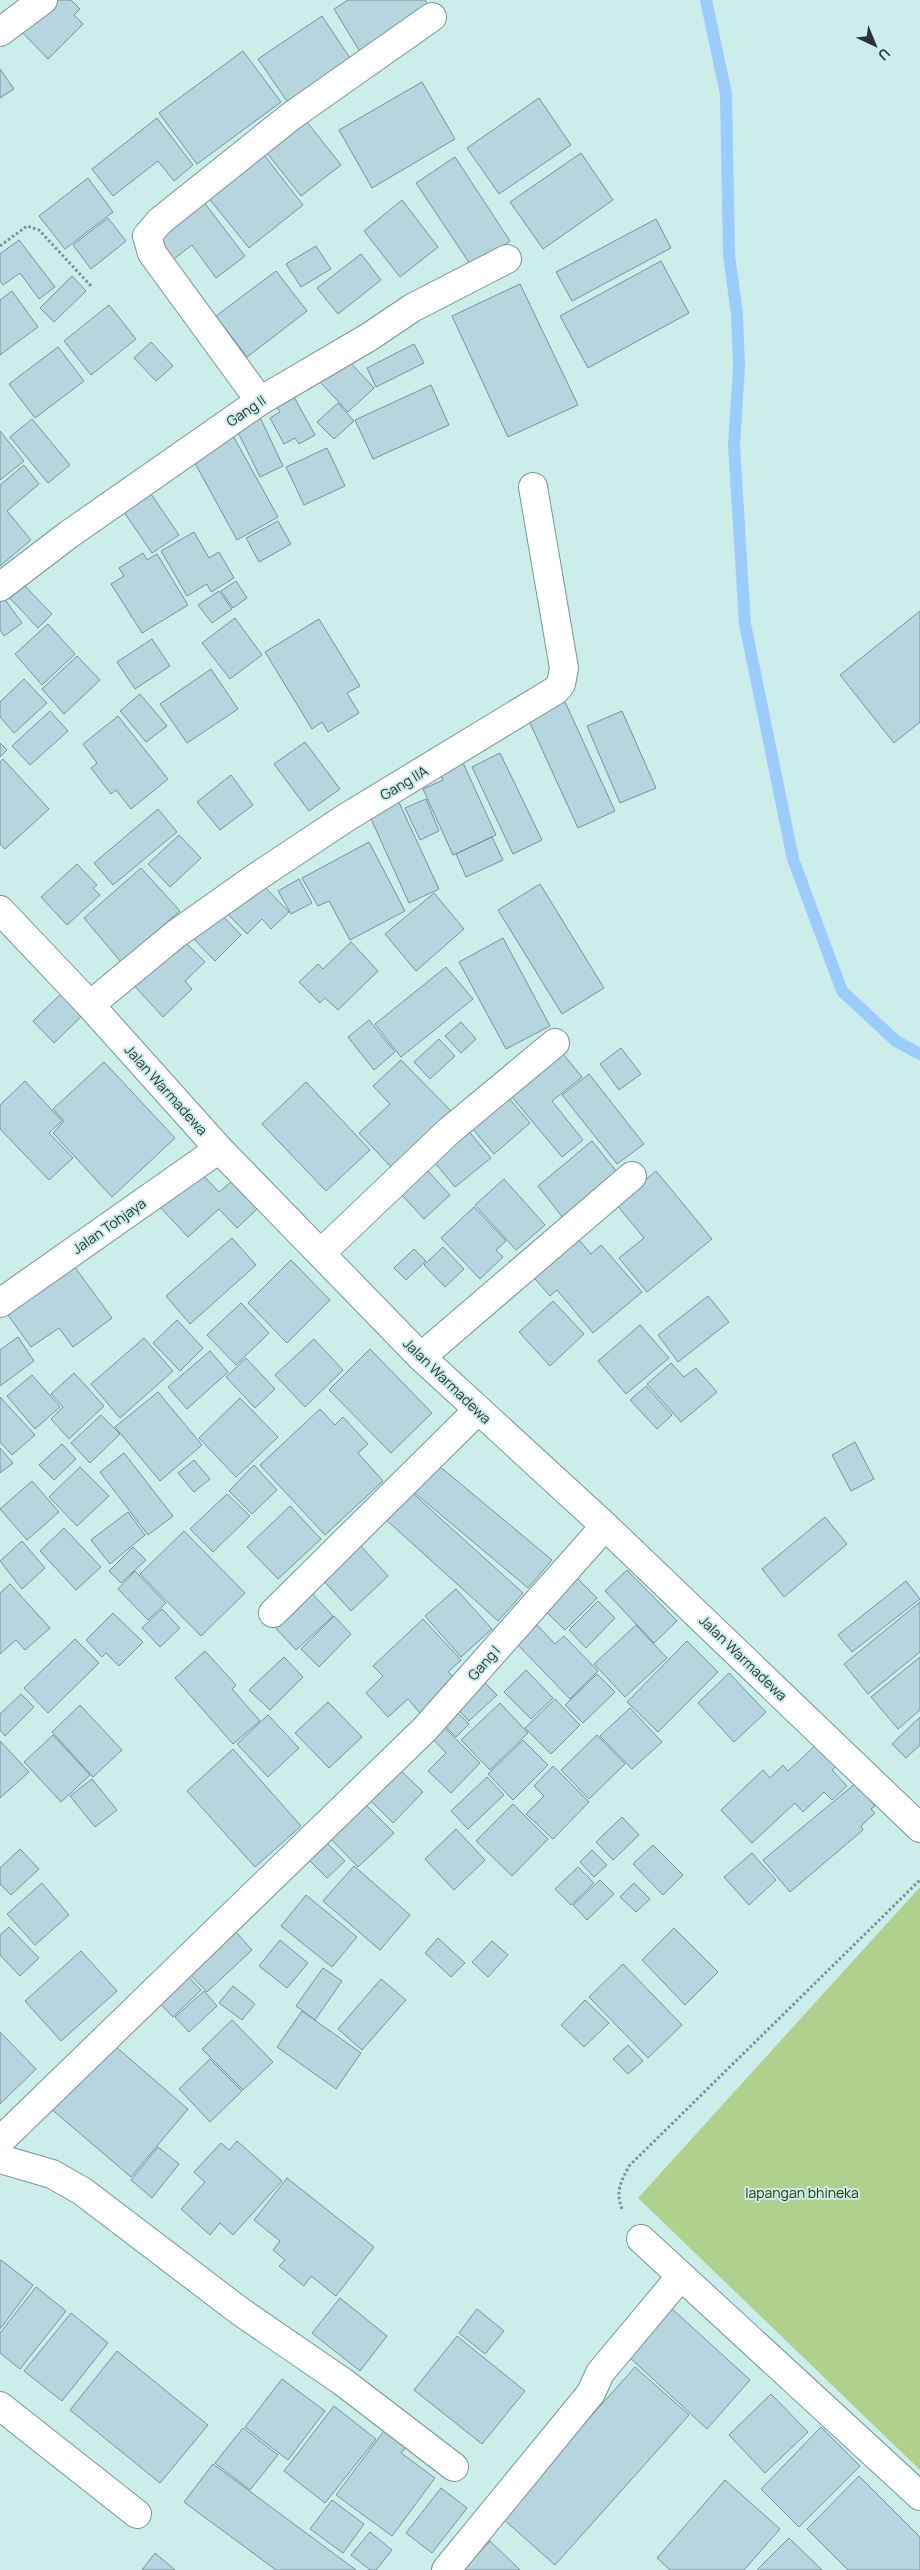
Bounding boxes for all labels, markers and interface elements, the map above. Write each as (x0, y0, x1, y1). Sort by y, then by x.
north arrow (850, 20, 900, 70)
text: U (874, 44, 895, 65)
street label: Gang II (222, 391, 269, 431)
street label: Gang IIA (376, 761, 431, 804)
street label: Jalan Warmadewa (121, 1040, 212, 1139)
street label: Jalan Tohjaya (68, 1193, 149, 1258)
street label: Jalan Warmadewa (399, 1334, 496, 1428)
street label: Jalan Warmadewa (695, 1611, 792, 1705)
street label: Gang I (463, 1641, 504, 1684)
park label: lapangan bhineka (745, 2183, 859, 2202)

